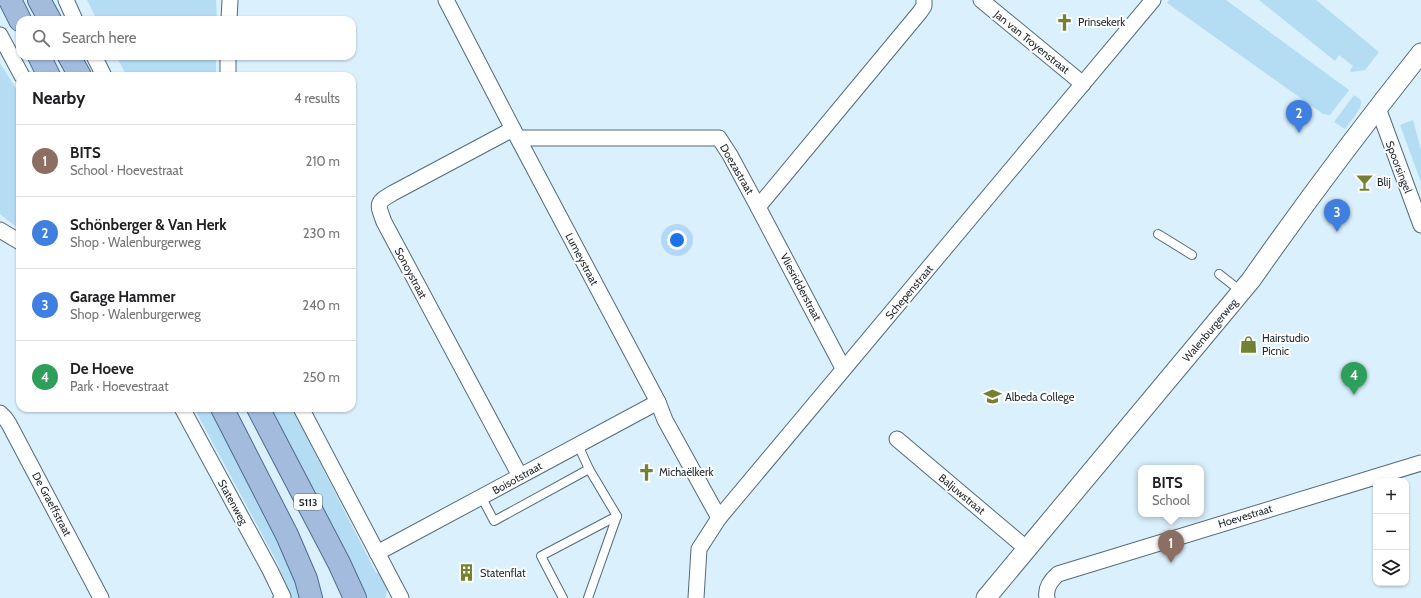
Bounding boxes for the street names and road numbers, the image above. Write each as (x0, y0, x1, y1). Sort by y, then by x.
street label: Jan van Troyenstraat (991, 7, 1073, 77)
street label: Spoorsingel (1383, 139, 1415, 195)
street label: Doezastraat (717, 141, 757, 197)
street label: Lumeystraat (562, 230, 602, 288)
street label: Sonoystraat (392, 245, 430, 301)
street label: Vliesridderstraat (777, 251, 825, 324)
street label: Schepenstraat (882, 262, 936, 322)
street label: Walenburgerweg (1179, 295, 1241, 365)
street label: Boisotstraat (490, 458, 545, 497)
street label: De Graeffstraat (29, 469, 75, 539)
street label: Baljuwstraat (936, 471, 988, 518)
street label: Statenweg (215, 477, 251, 528)
road number: S113 (294, 494, 322, 510)
street label: Hoevestraat (1216, 501, 1274, 531)

